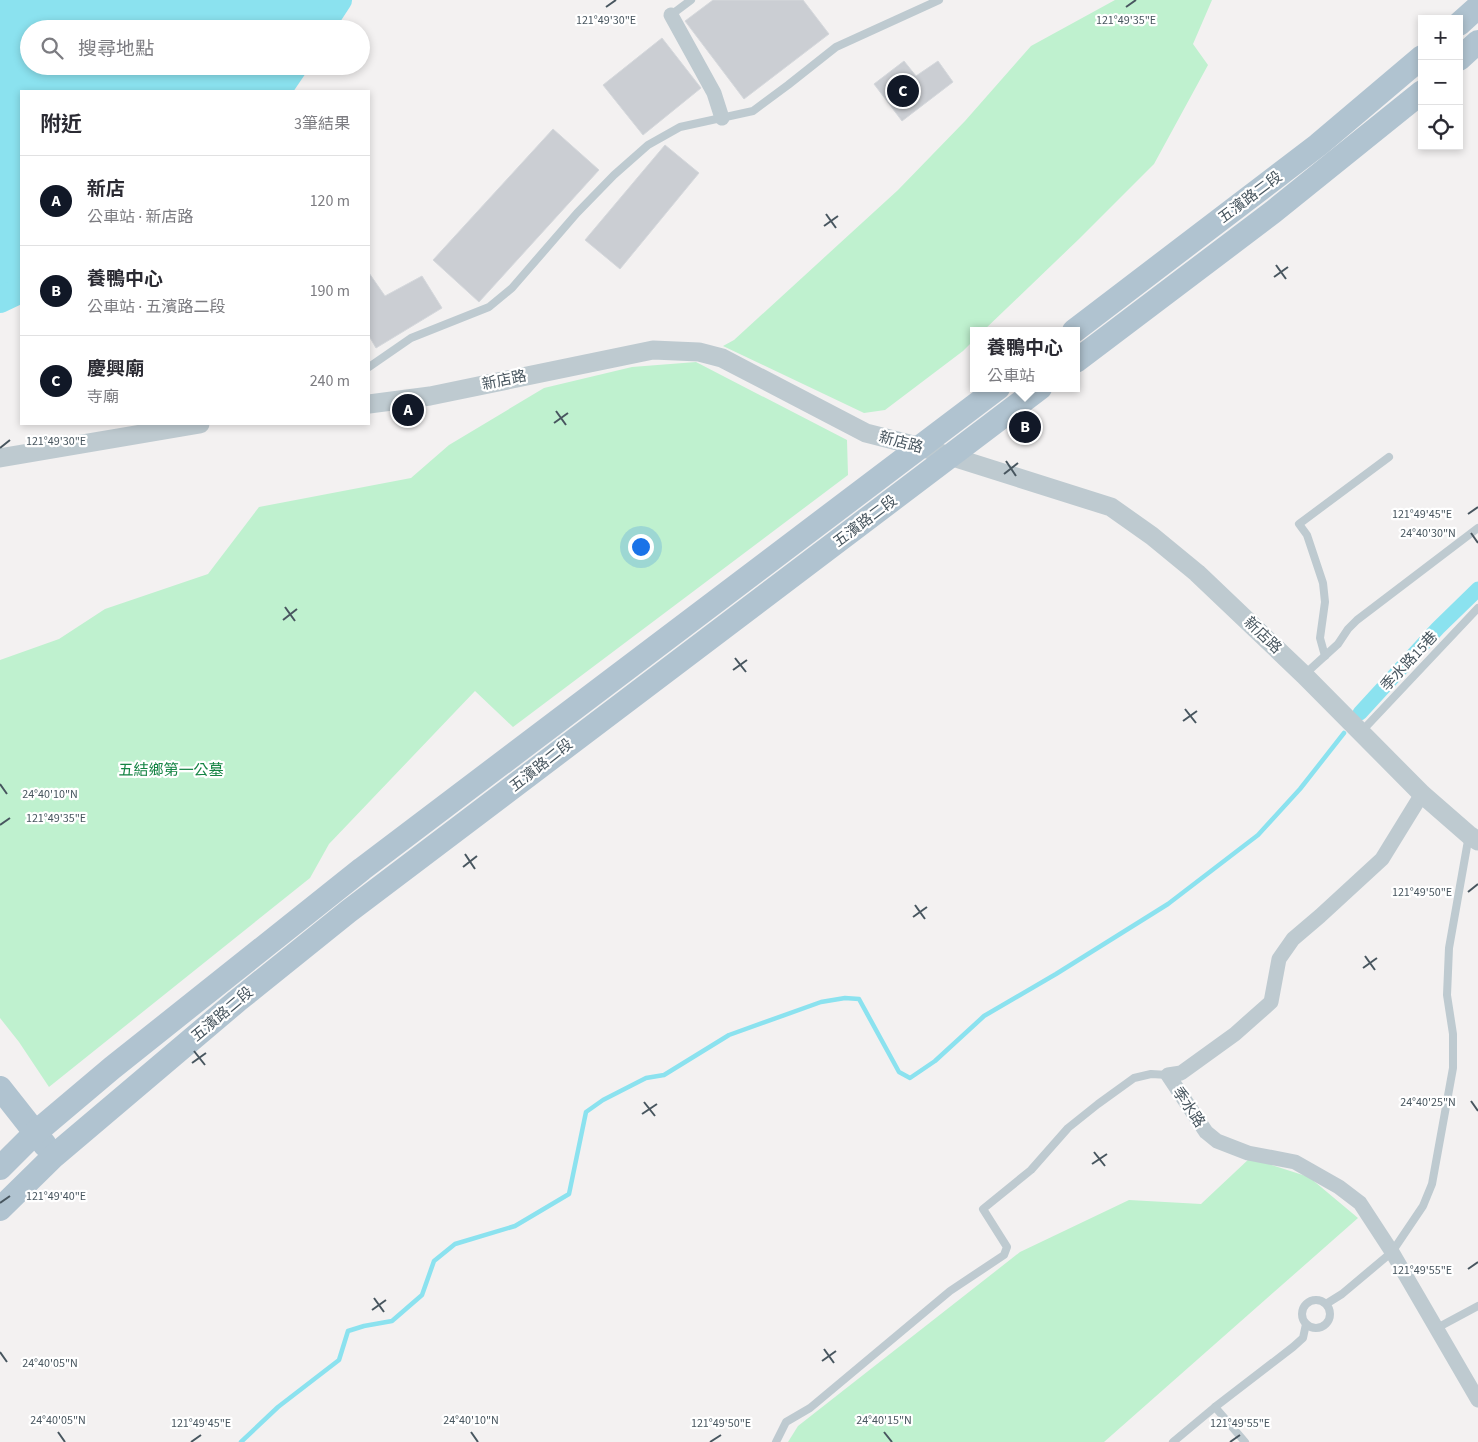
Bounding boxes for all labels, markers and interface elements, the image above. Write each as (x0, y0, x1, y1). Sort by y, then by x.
text: 121°49'30"E (576, 12, 636, 29)
text: 121°49'35"E (1096, 12, 1156, 29)
map controls (1418, 15, 1463, 150)
button: + (1418, 15, 1463, 60)
search box (20, 20, 370, 75)
icon: search (38, 34, 66, 62)
text: 搜尋地點 (78, 36, 154, 63)
button: − (1418, 60, 1463, 105)
pin: C (887, 72, 919, 110)
button: locate (1418, 105, 1463, 150)
text: 附近 (40, 109, 82, 139)
text: 3筆結果 (294, 113, 350, 135)
street label: 五濱路二段 (1214, 166, 1287, 228)
text: 新店 (87, 176, 125, 203)
text: A (51, 190, 61, 212)
text: 120 m (310, 190, 350, 212)
text: 公車站 · 新店路 (87, 206, 193, 228)
text: 養鴨中心 (87, 266, 163, 293)
text: B (51, 280, 61, 302)
text: 190 m (310, 280, 350, 302)
text: 公車站 · 五濱路二段 (87, 296, 225, 318)
popup (970, 327, 1080, 392)
text: 養鴨中心 (987, 335, 1063, 362)
text: 慶興廟 (87, 356, 144, 383)
text: 公車站 (987, 365, 1035, 387)
street label: 新店路 (480, 366, 528, 395)
text: C (51, 370, 61, 392)
text: 240 m (310, 370, 350, 392)
text: 寺廟 (87, 386, 119, 408)
pin: A (392, 391, 424, 429)
pin: B (1009, 408, 1041, 446)
street label: 新店路 (876, 427, 925, 458)
text: 121°49'30"E (26, 433, 86, 450)
street label: 五濱路二段 (829, 490, 902, 552)
text: 121°49'45"E (1392, 506, 1452, 523)
text: 24°40'30"N (1400, 525, 1456, 542)
your location (628, 534, 654, 560)
street label: 新店路 (1239, 612, 1286, 659)
street label: 季水路15巷 (1376, 627, 1443, 696)
street label: 五濱路二段 (505, 734, 577, 797)
park label: 五結鄉第一公墓 (118, 760, 224, 781)
text: 24°40'10"N (22, 786, 78, 803)
text: 121°49'35"E (26, 810, 86, 827)
text: 121°49'50"E (1392, 884, 1452, 901)
street label: 五濱路二段 (187, 982, 258, 1047)
street label: 季水路 (1167, 1083, 1210, 1132)
text: 24°40'25"N (1400, 1094, 1456, 1111)
text: 121°49'40"E (26, 1188, 86, 1205)
text: 121°49'55"E (1392, 1262, 1452, 1279)
text: 24°40'05"N (22, 1355, 78, 1372)
text: 24°40'05"N (30, 1412, 86, 1429)
text: 24°40'10"N (443, 1412, 499, 1429)
text: 24°40'15"N (856, 1412, 912, 1429)
text: 121°49'45"E (171, 1415, 231, 1432)
text: 121°49'50"E (691, 1415, 751, 1432)
text: 121°49'55"E (1210, 1415, 1270, 1432)

